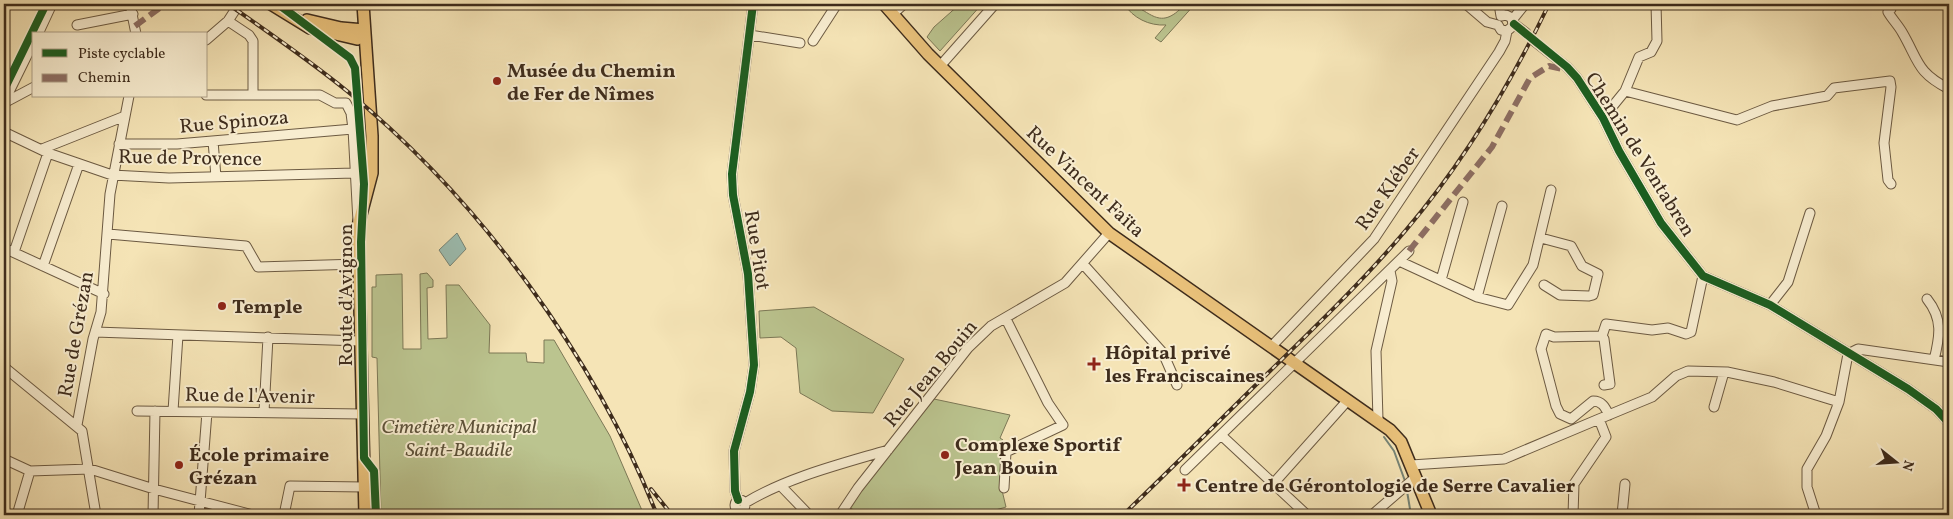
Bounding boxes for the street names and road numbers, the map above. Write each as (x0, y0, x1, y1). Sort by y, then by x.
street label: Chemin de Ventabren (1577, 67, 1701, 243)
street label: Rue Spinoza (178, 104, 290, 142)
street label: Rue Vincent Faïta (1019, 120, 1150, 245)
street label: Rue Kléber (1350, 142, 1428, 237)
street label: Rue de Provence (118, 144, 262, 174)
street label: Rue Pitot (736, 208, 776, 292)
street label: Route d'Avignon (333, 223, 361, 366)
street label: Rue de Grézan (52, 269, 102, 400)
street label: Rue Jean Bouin (878, 314, 985, 434)
street label: Rue de l'Avenir (185, 382, 315, 412)

